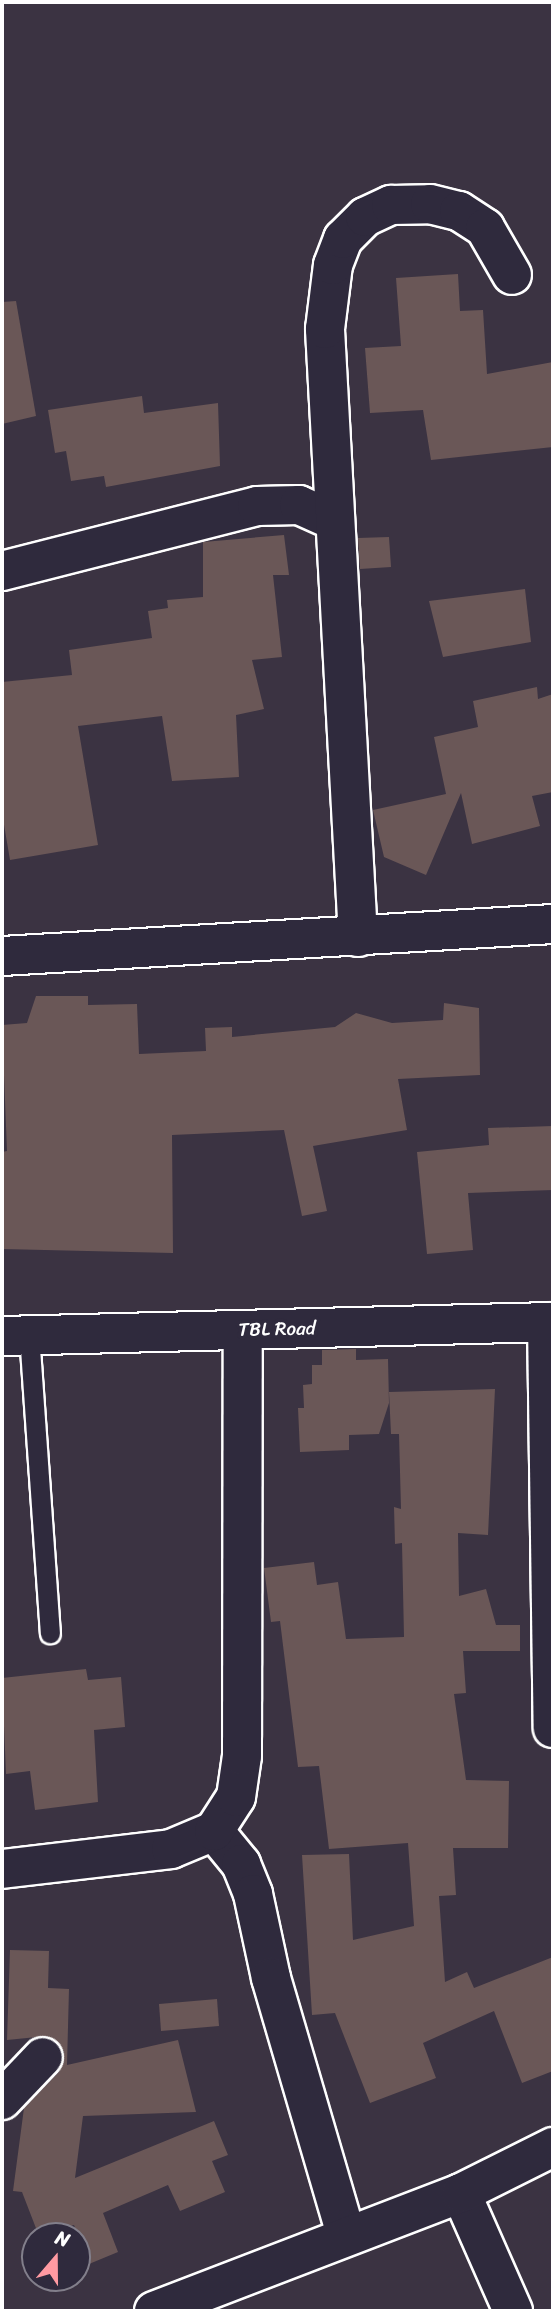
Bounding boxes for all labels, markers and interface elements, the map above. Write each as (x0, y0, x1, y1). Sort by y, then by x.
street label: TBL Road (238, 1317, 316, 1341)
text: N (51, 2221, 74, 2256)
north arrow (21, 2222, 91, 2292)

